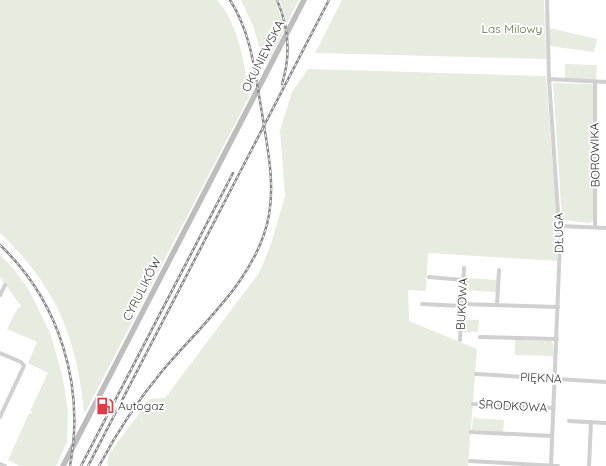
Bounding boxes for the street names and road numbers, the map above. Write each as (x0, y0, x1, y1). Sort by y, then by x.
street label: OKUNIEWSKA (238, 17, 287, 94)
street label: BOROWIKA (586, 122, 603, 187)
street label: DŁUGA (551, 213, 566, 253)
street label: CYRULIKÓW (119, 254, 164, 323)
street label: BUKOWA (453, 277, 470, 331)
street label: PIĘKNA (520, 369, 562, 386)
street label: ŚRODKOWA (478, 396, 548, 415)

